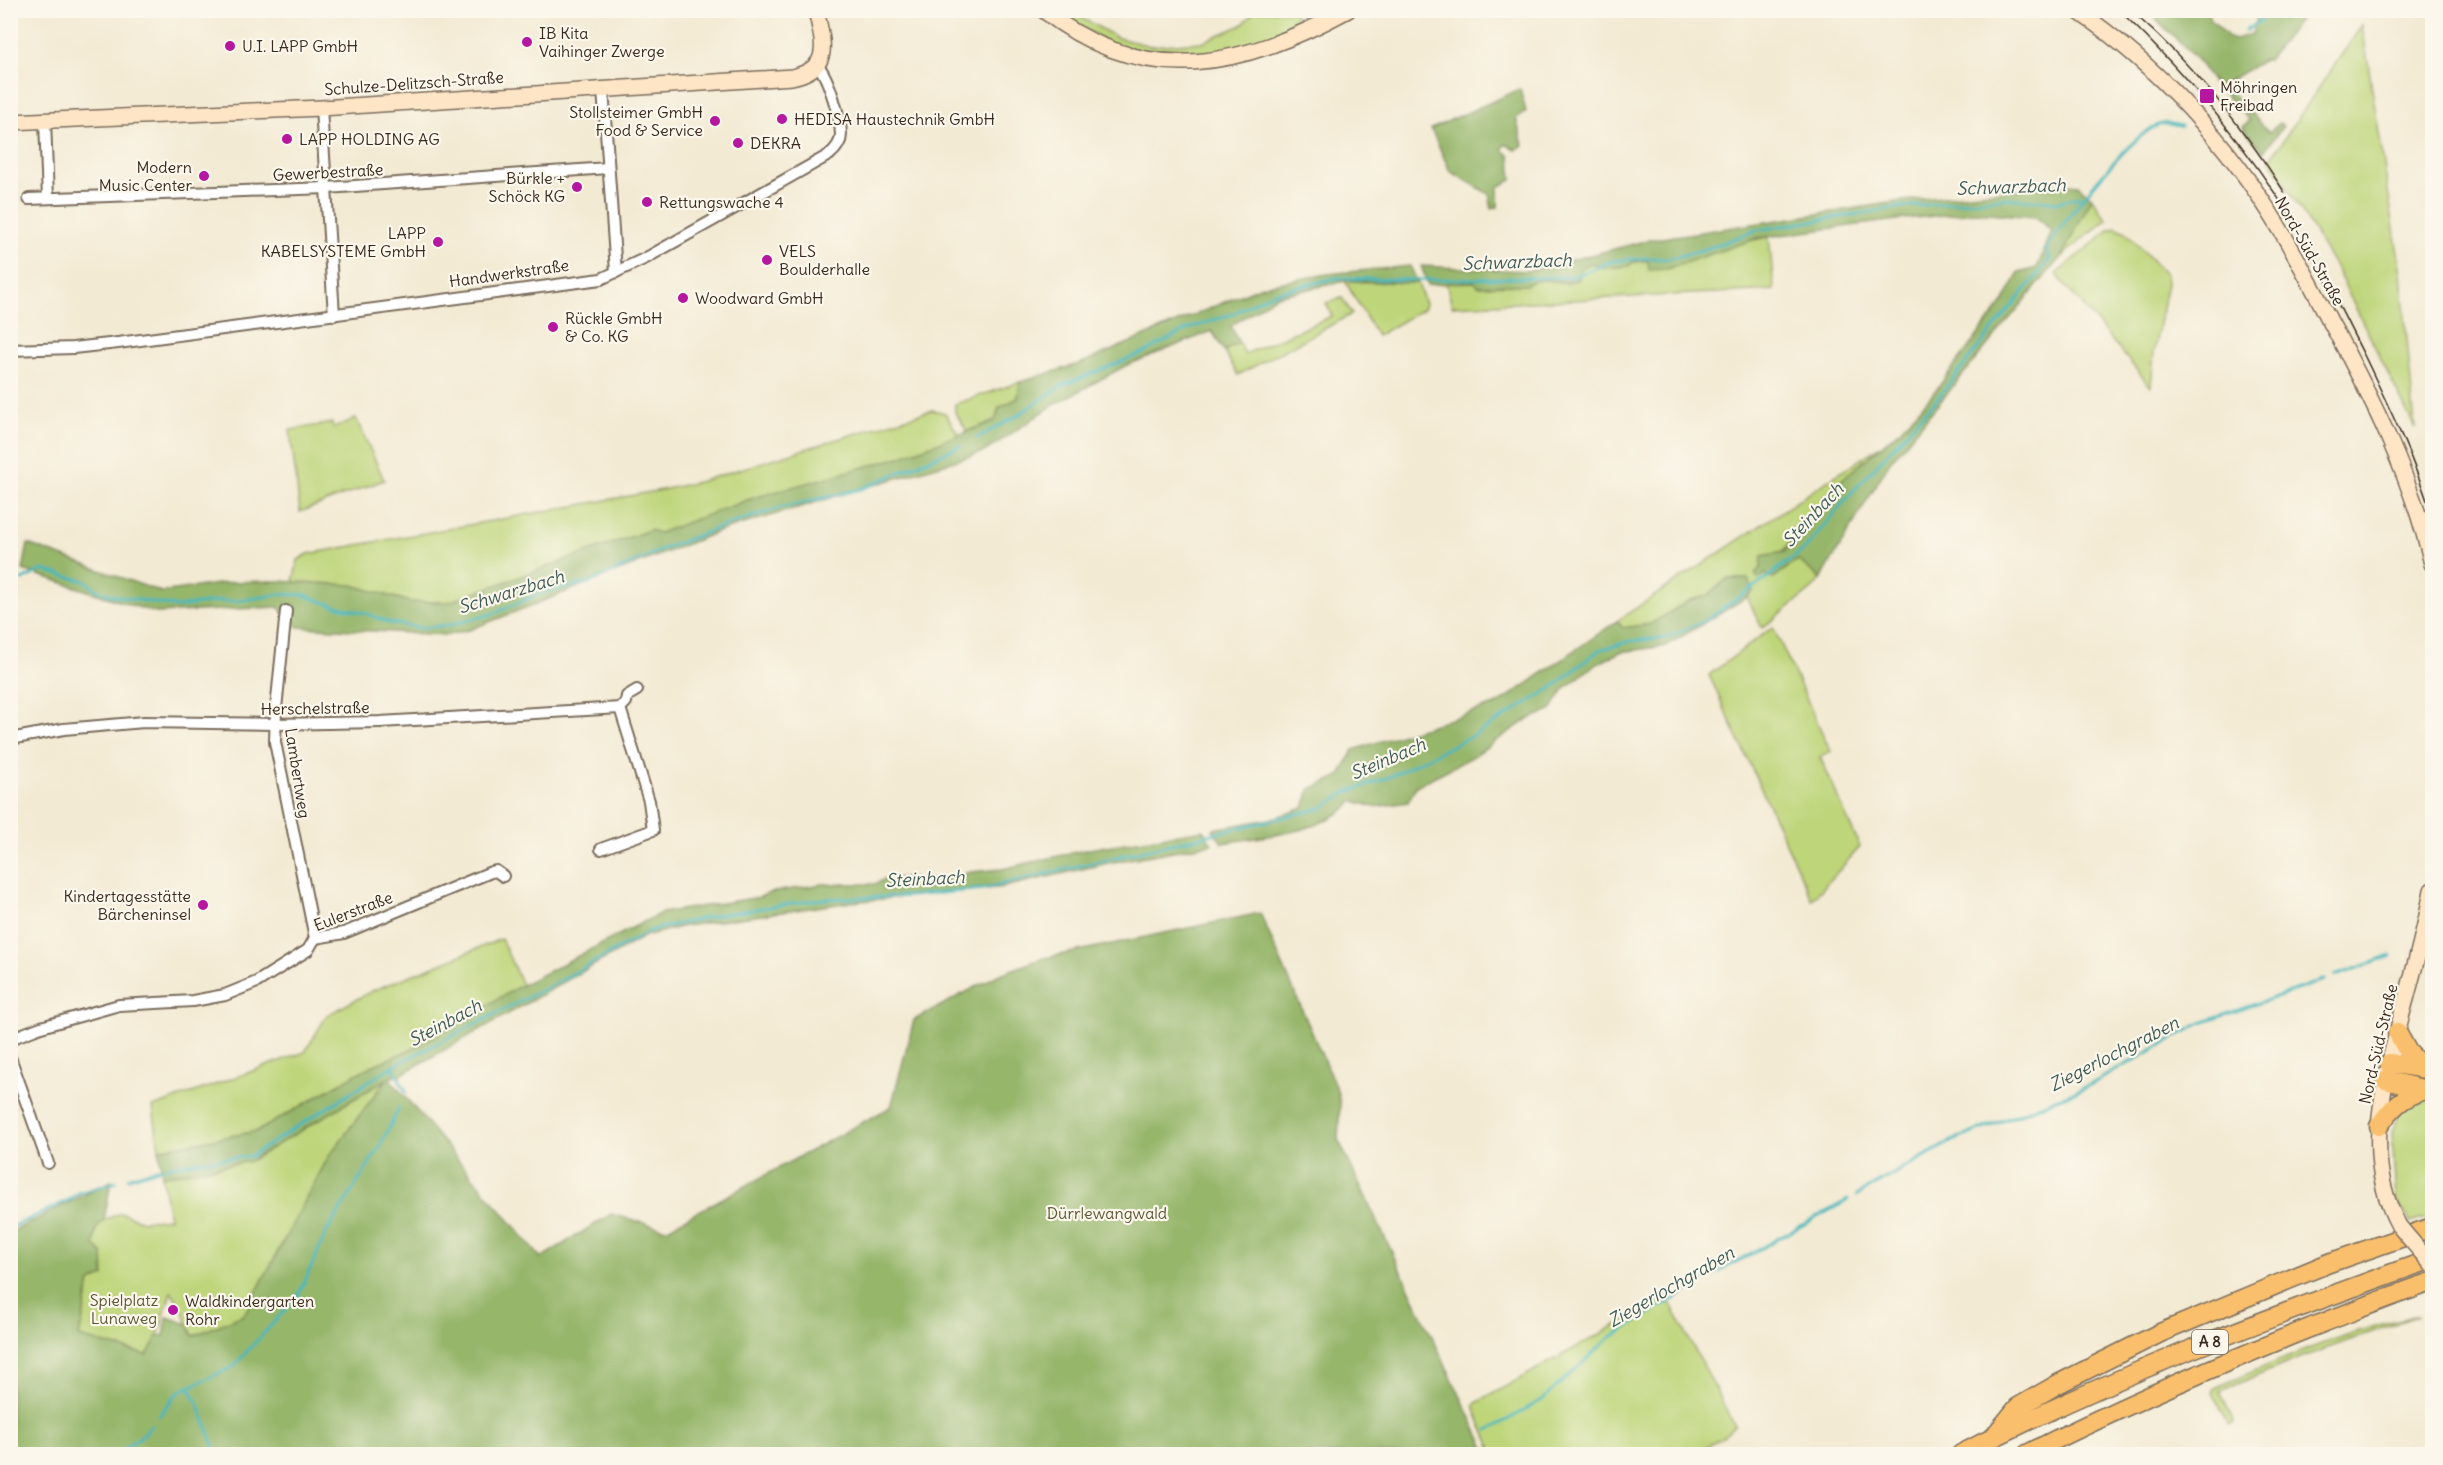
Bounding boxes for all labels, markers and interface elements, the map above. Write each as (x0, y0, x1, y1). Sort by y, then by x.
place label: IB Kita Vaihinger Zwerge (539, 23, 665, 61)
marker: IB Kita Vaihinger Zwerge (520, 35, 534, 49)
place label: U.I. LAPP GmbH (242, 36, 358, 56)
marker: U.I. LAPP GmbH (223, 39, 237, 53)
street label: Schulze-Delitzsch-Straße (324, 67, 504, 99)
place label: Möhringen Freibad (2220, 77, 2297, 115)
marker: Möhringen Freibad (2198, 87, 2216, 105)
place label: Stollsteimer GmbH Food & Service (569, 102, 703, 140)
place label: HEDISA Haustechnik GmbH (794, 109, 995, 129)
marker: HEDISA Haustechnik GmbH (775, 112, 789, 126)
marker: Stollsteimer GmbH Food & Service (708, 114, 722, 128)
place label: LAPP HOLDING AG (299, 129, 440, 149)
marker: LAPP HOLDING AG (280, 132, 294, 146)
place label: DEKRA (750, 133, 801, 153)
marker: DEKRA (731, 136, 745, 150)
place label: Modern Music Center (99, 157, 192, 195)
street label: Gewerbestraße (272, 159, 384, 185)
place label: Bürkle + Schöck KG (489, 168, 565, 206)
marker: Modern Music Center (197, 169, 211, 183)
water label: Schwarzbach (1956, 173, 2067, 200)
marker: Bürkle + Schöck KG (570, 180, 584, 194)
place label: Rettungswache 4 (659, 192, 784, 212)
street label: Nord-Süd-Straße (2271, 193, 2349, 309)
marker: Rettungswache 4 (640, 195, 654, 209)
place label: LAPP KABELSYSTEME GmbH (261, 223, 426, 261)
marker: LAPP KABELSYSTEME GmbH (431, 235, 445, 249)
place label: VELS Boulderhalle (779, 241, 870, 279)
water label: Schwarzbach (1462, 248, 1573, 275)
marker: VELS Boulderhalle (760, 253, 774, 267)
street label: Handwerkstraße (448, 255, 570, 291)
place label: Woodward GmbH (695, 288, 824, 308)
marker: Woodward GmbH (676, 291, 690, 305)
place label: Rückle GmbH & Co. KG (565, 308, 663, 346)
marker: Rückle GmbH & Co. KG (546, 320, 560, 334)
water label: Steinbach (1777, 477, 1849, 552)
water label: Schwarzbach (455, 564, 567, 619)
street label: Herschelstraße (260, 697, 370, 719)
street label: Lambertweg (281, 726, 315, 820)
water label: Steinbach (1347, 732, 1429, 785)
water label: Steinbach (885, 865, 966, 892)
place label: Kindertagesstätte Bärcheninsel (63, 886, 191, 924)
street label: Eulerstraße (311, 887, 395, 935)
marker: Kindertagesstätte Bärcheninsel (196, 898, 210, 912)
street label: Nord-Süd-Straße (2354, 982, 2402, 1106)
water label: Steinbach (404, 993, 486, 1051)
water label: Ziegerlochgraben (2045, 1011, 2183, 1096)
park label: Dürrlewangwald (1047, 1203, 1167, 1223)
water label: Ziegerlochgraben (1603, 1241, 1739, 1332)
park label: Spielplatz Lunaweg (90, 1290, 159, 1328)
place label: Waldkindergarten Rohr (185, 1291, 314, 1329)
marker: Waldkindergarten Rohr (166, 1303, 180, 1317)
road number: A 8 (2192, 1330, 2228, 1354)

